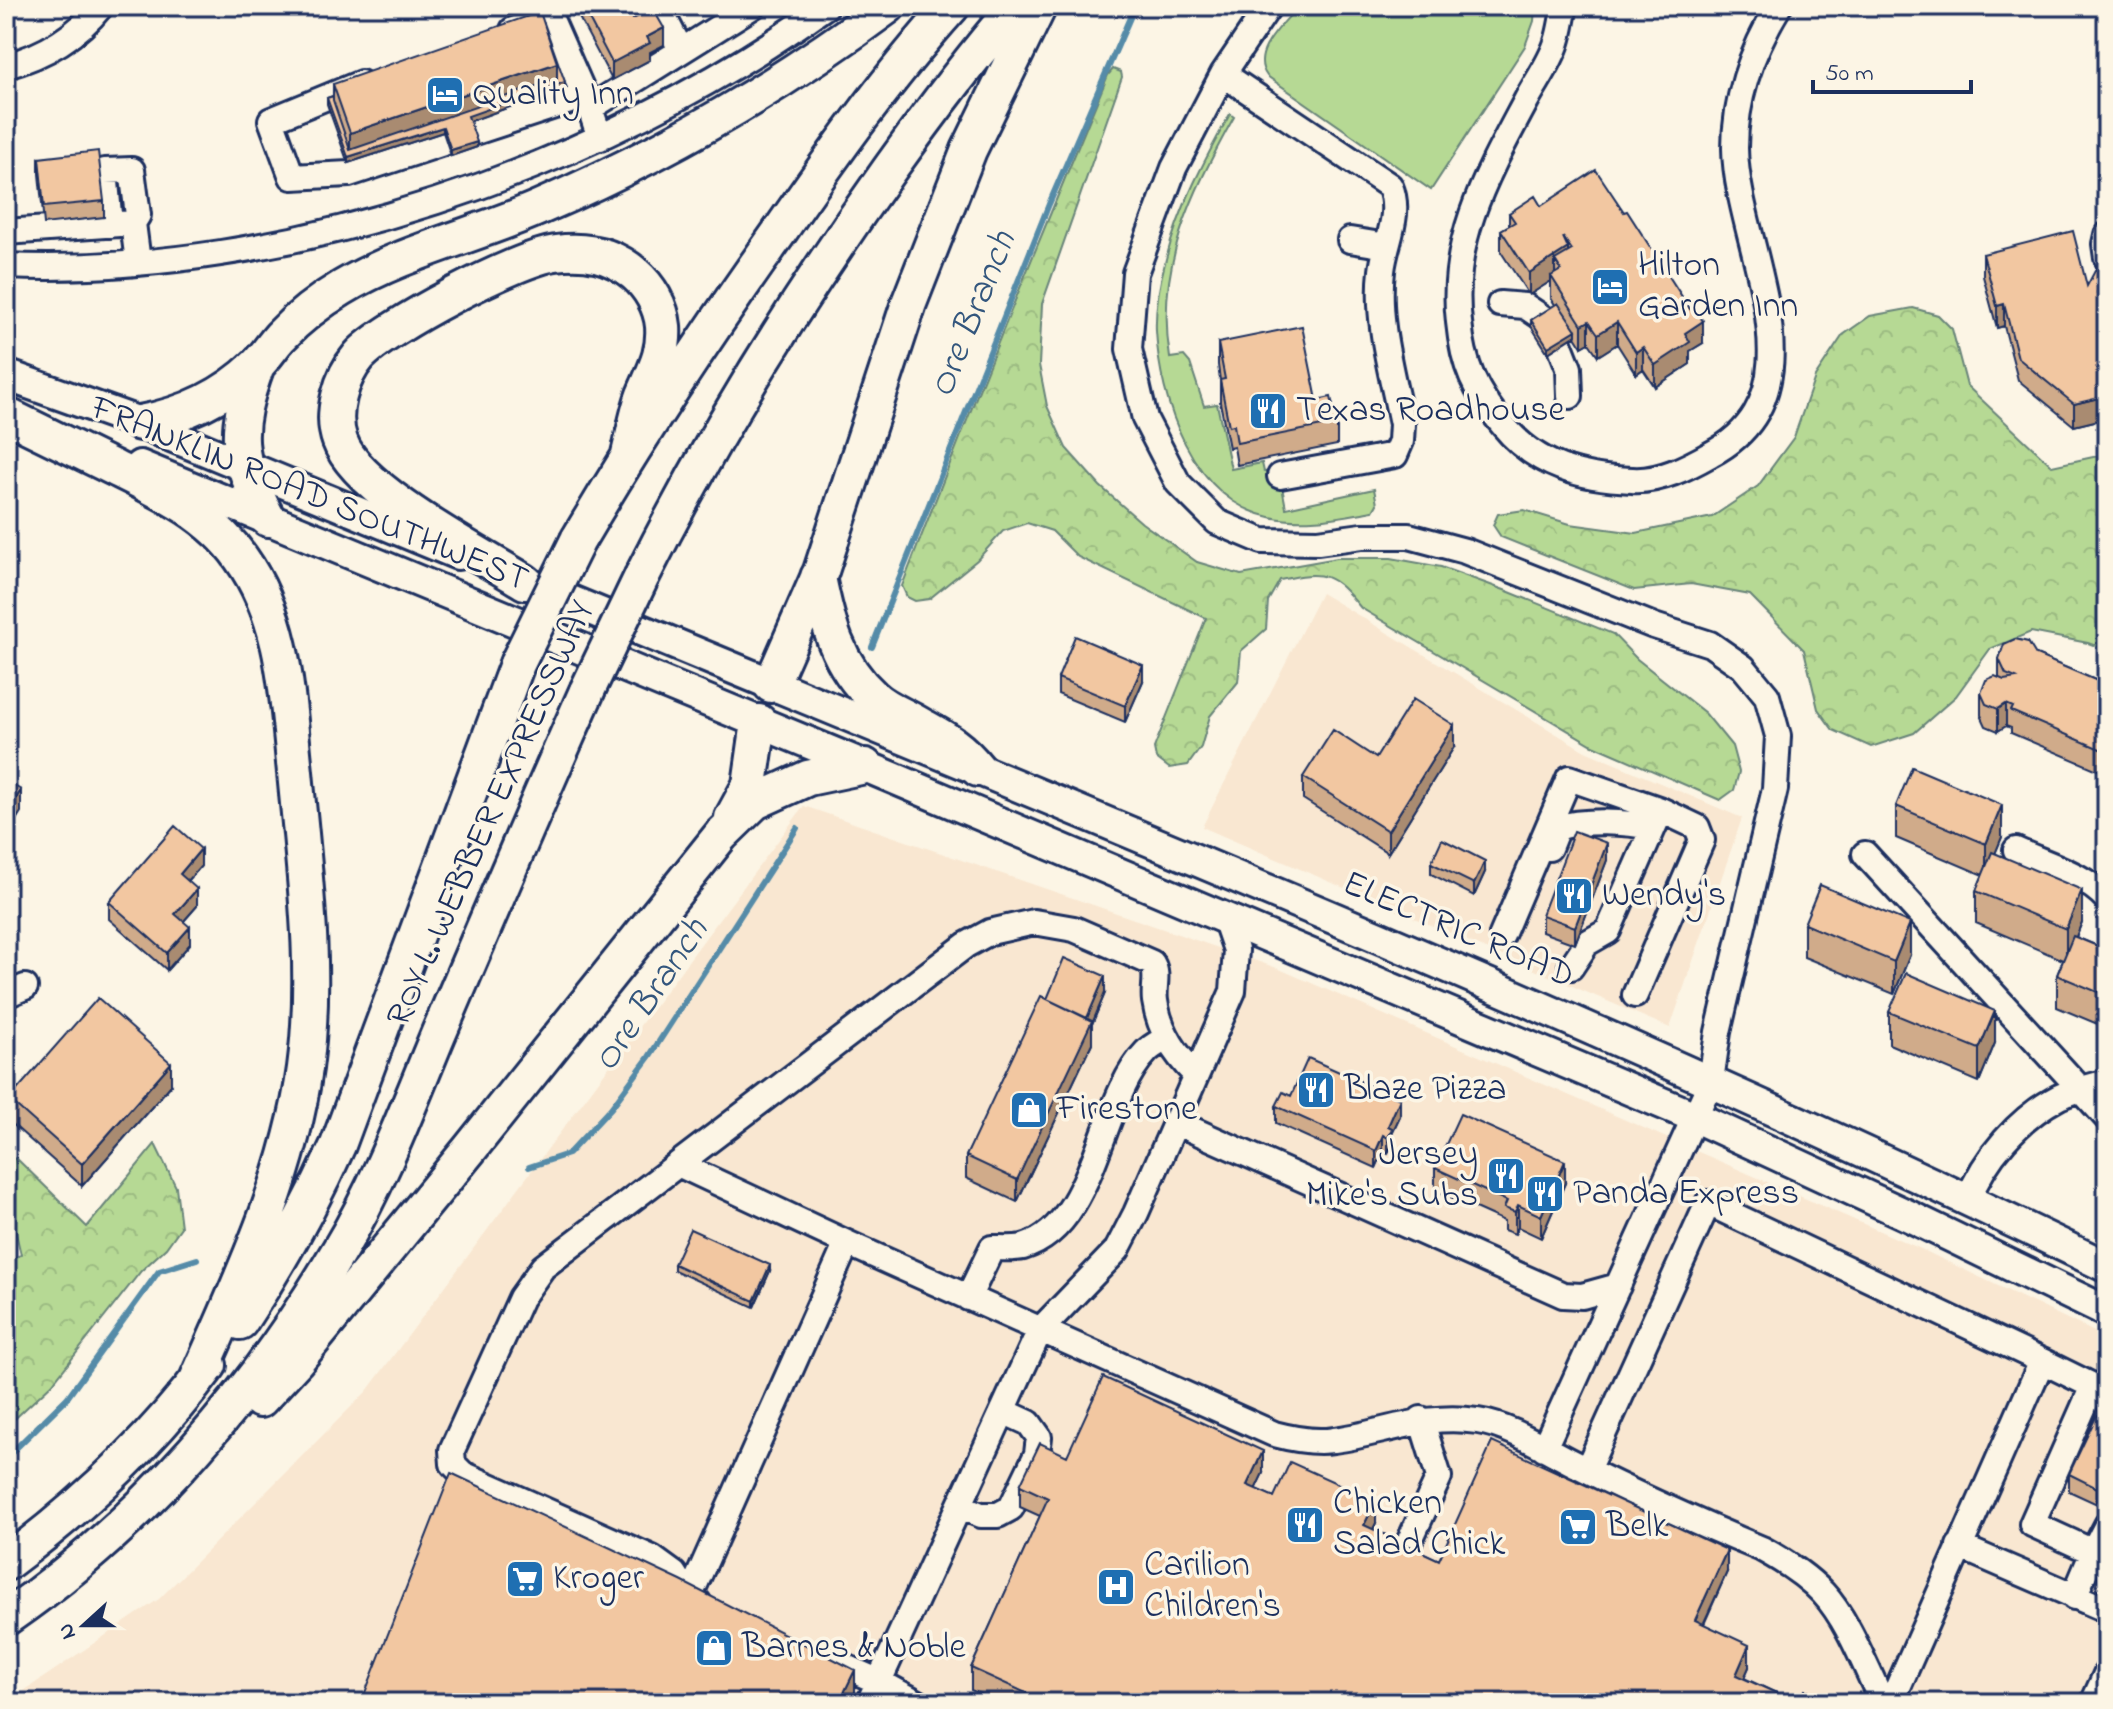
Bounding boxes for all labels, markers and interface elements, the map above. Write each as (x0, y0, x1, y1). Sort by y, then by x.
scale bar (1813, 44, 1971, 94)
text: 50 m (1825, 57, 1874, 92)
place label: Quality Inn (473, 69, 634, 122)
hotel icon: Quality Inn (424, 74, 466, 116)
water label: Ore Branch (915, 223, 1033, 407)
place label: Hilton Garden Inn (1638, 240, 1798, 334)
hotel icon: Hilton Garden Inn (1589, 266, 1631, 308)
street label: FRANKLIN ROAD SOUTHWEST (81, 382, 536, 607)
place label: Texas Roadhouse (1296, 385, 1566, 438)
restaurant icon: Texas Roadhouse (1247, 390, 1289, 432)
street label: ROY L. WEBBER EXPRESSWAY (374, 592, 610, 1035)
street label: ELECTRIC ROAD (1334, 858, 1582, 1004)
place label: Wendy's (1602, 870, 1726, 923)
restaurant icon: Wendy's (1553, 875, 1595, 917)
water label: Ore Branch (580, 907, 725, 1084)
place label: Blaze Pizza (1343, 1064, 1507, 1117)
restaurant icon: Blaze Pizza (1295, 1069, 1337, 1111)
place label: Firestone (1056, 1084, 1198, 1137)
shop icon: Firestone (1008, 1089, 1050, 1131)
place label: Jersey Mike's Subs (1306, 1129, 1478, 1223)
restaurant icon: Jersey Mike's Subs (1485, 1155, 1527, 1197)
place label: Panda Express (1573, 1168, 1799, 1221)
restaurant icon: Panda Express (1524, 1173, 1566, 1215)
place label: Chicken Salad Chick (1333, 1478, 1506, 1572)
place label: Belk (1605, 1501, 1668, 1554)
restaurant icon: Chicken Salad Chick (1284, 1504, 1326, 1546)
supermarket icon: Belk (1557, 1506, 1599, 1548)
place label: Carilion Children's (1144, 1540, 1281, 1634)
place label: Kroger (553, 1553, 645, 1606)
supermarket icon: Kroger (504, 1558, 546, 1600)
hospital icon: Carilion Children's (1095, 1566, 1137, 1608)
north arrow (44, 1585, 124, 1665)
text: N (51, 1618, 86, 1644)
place label: Barnes & Noble (741, 1622, 966, 1675)
shop icon: Barnes & Noble (693, 1627, 735, 1669)

